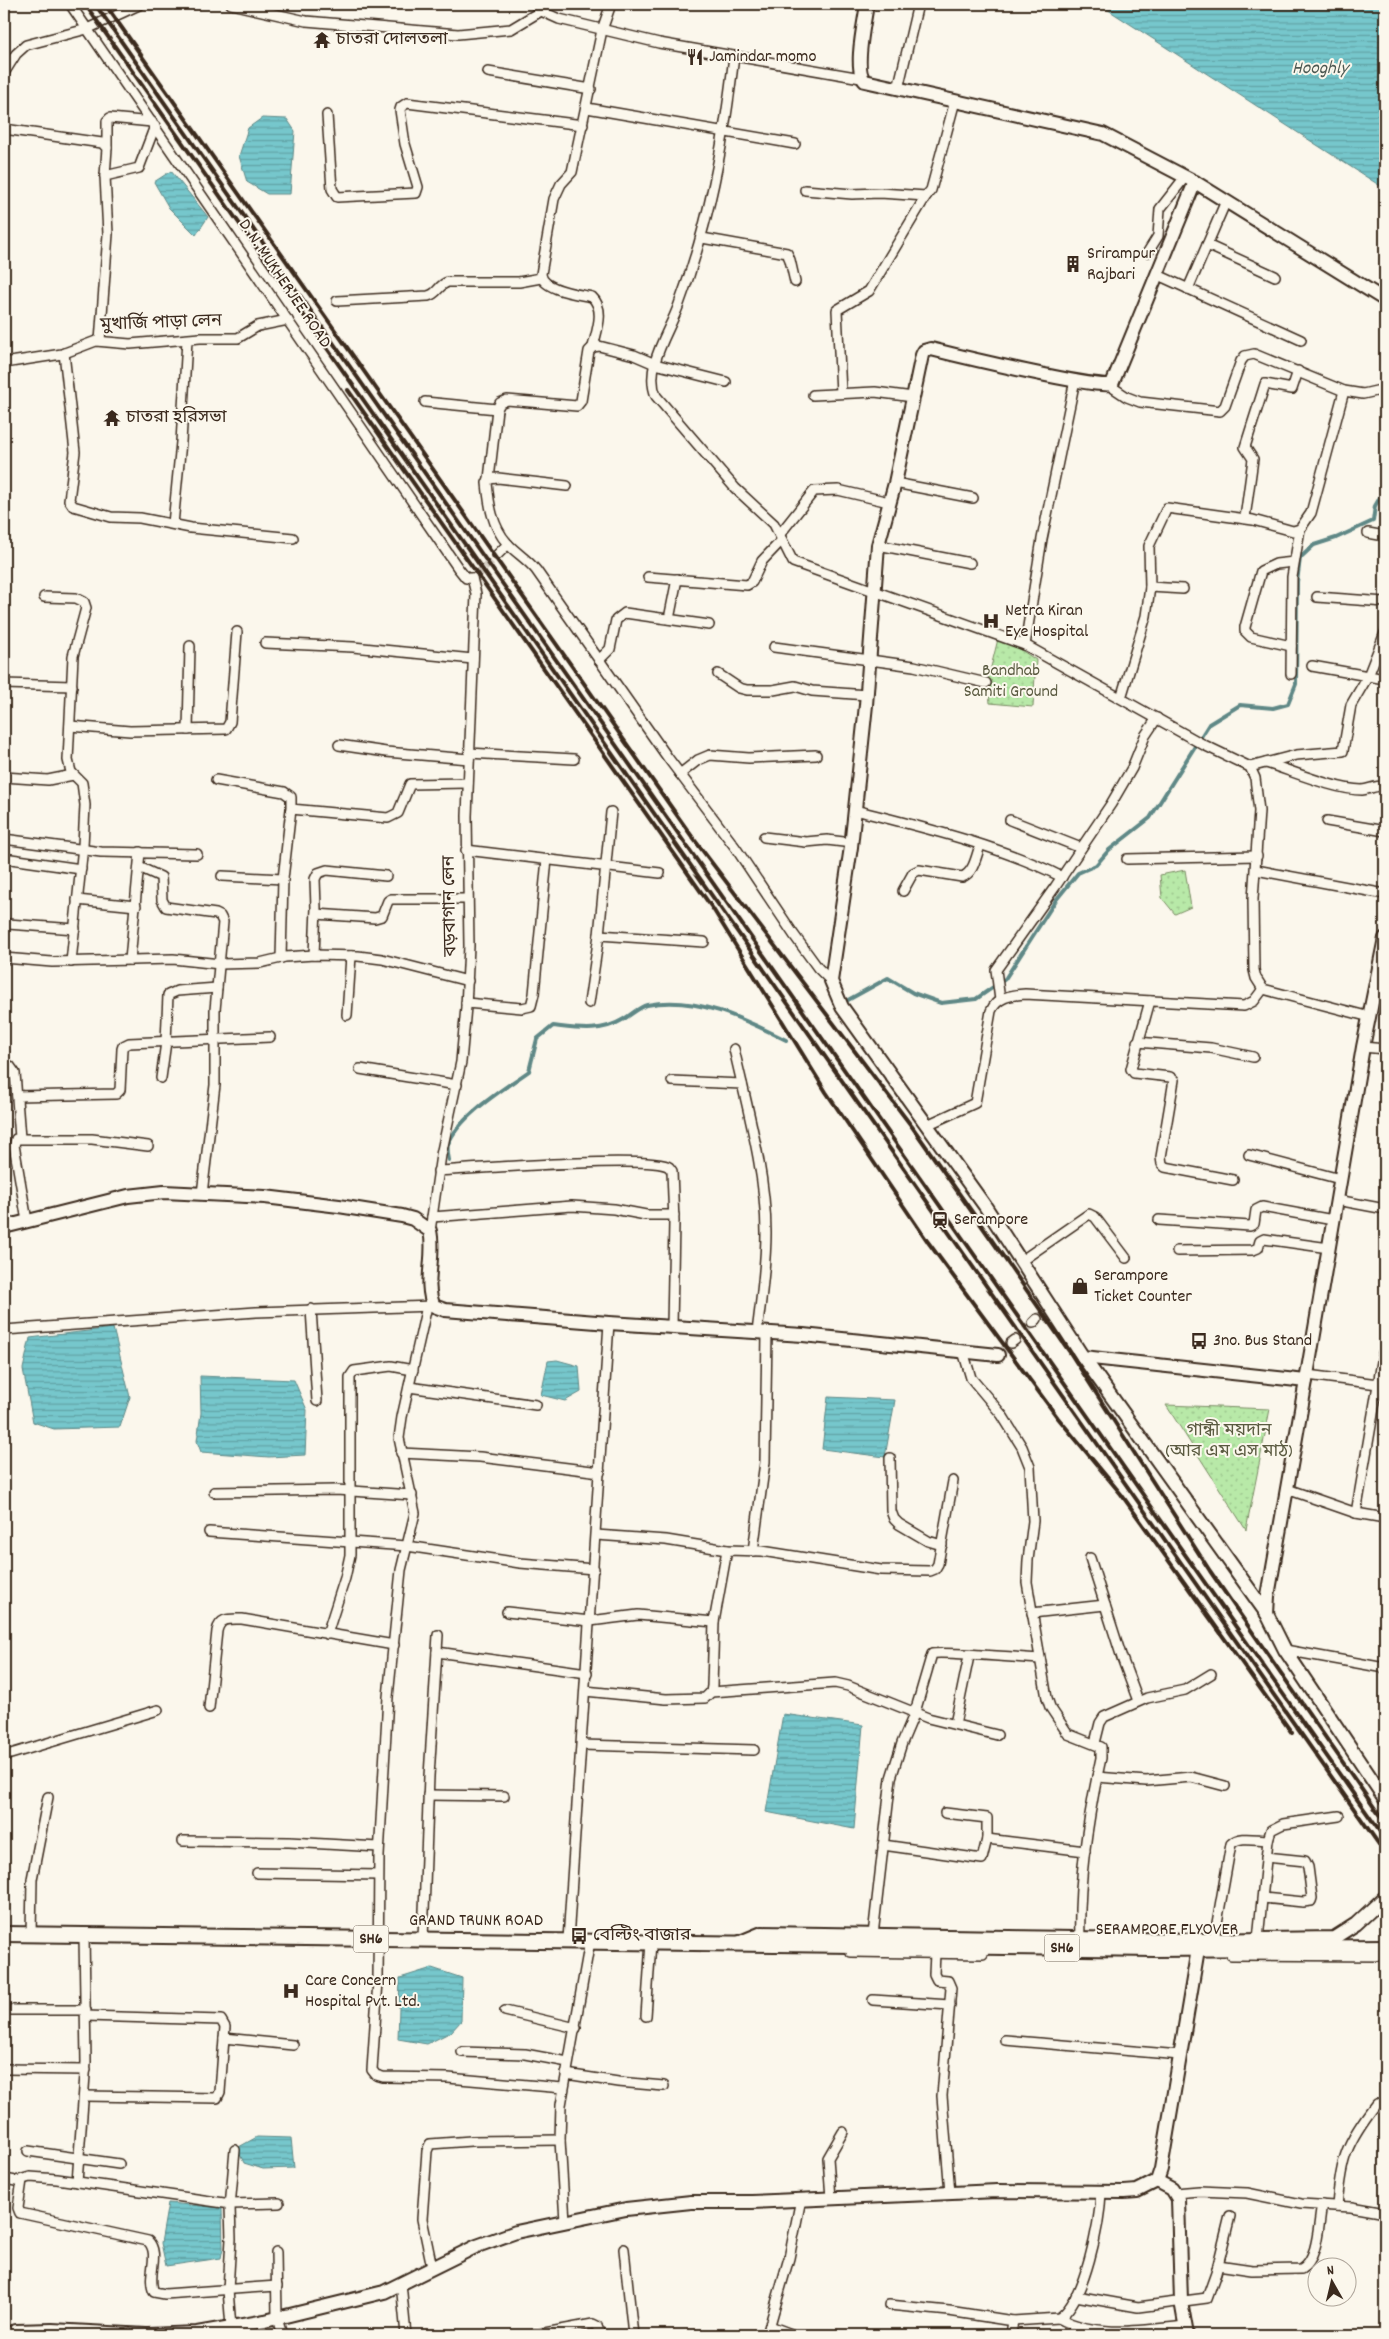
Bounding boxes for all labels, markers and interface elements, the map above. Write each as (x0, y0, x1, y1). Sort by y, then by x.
place label: চাতরা দোলতলা (335, 28, 448, 53)
temple icon: চাতরা দোলতলা (312, 30, 332, 50)
place label: Jamindar momo (709, 45, 816, 70)
restaurant icon: Jamindar momo (685, 47, 705, 67)
water label: Hooghly (1292, 56, 1350, 83)
street label: D. N. MUKHERJEE ROAD (231, 214, 337, 354)
place label: Srirampur Rajbari (1087, 242, 1155, 288)
building icon: Srirampur Rajbari (1063, 254, 1083, 274)
street label: মুখার্জি পাড়া লেন (99, 308, 224, 339)
place label: চাতরা হরিসভা (125, 406, 227, 431)
temple icon: চাতরা হরিসভা (102, 408, 122, 428)
place label: Netra Kiran Eye Hospital (1005, 599, 1089, 645)
hospital icon: Netra Kiran Eye Hospital (981, 611, 1001, 631)
park label: Bandhab Samiti Ground (964, 659, 1058, 705)
street label: বড়বাগান লেন (438, 854, 464, 958)
place label: Serampore (954, 1208, 1028, 1233)
station icon: Serampore (930, 1210, 950, 1230)
place label: Serampore Ticket Counter (1094, 1264, 1192, 1310)
shop icon: Serampore Ticket Counter (1070, 1276, 1090, 1296)
place label: 3no. Bus Stand (1213, 1329, 1312, 1354)
bus stop icon: 3no. Bus Stand (1189, 1331, 1209, 1351)
park label: গান্ধী ময়দান (আর এম এস মাঠ) (1165, 1419, 1293, 1465)
street label: GRAND TRUNK ROAD (409, 1909, 543, 1934)
street label: SERAMPORE FLYOVER (1096, 1918, 1238, 1943)
place label: বেল্টিং বাজার (593, 1924, 691, 1949)
road number: SH6 (354, 1926, 388, 1952)
bus stop icon: বেল্টিং বাজার (569, 1926, 589, 1946)
road number: SH6 (1044, 1935, 1080, 1962)
place label: Care Concern Hospital Pvt. Ltd. (305, 1969, 420, 2015)
hospital icon: Care Concern Hospital Pvt. Ltd. (281, 1981, 301, 2001)
north arrow (1306, 2256, 1356, 2306)
text: N (1326, 2261, 1335, 2281)

